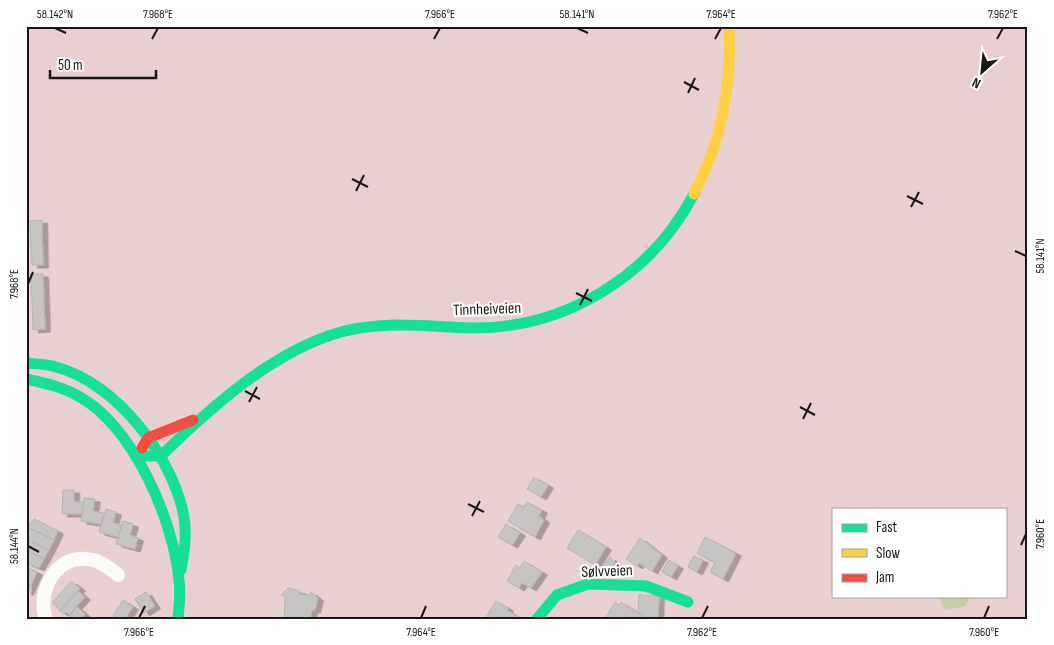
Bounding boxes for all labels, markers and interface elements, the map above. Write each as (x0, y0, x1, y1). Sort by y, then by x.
text: 58.142°N (37, 7, 73, 22)
text: 7.968°E (143, 7, 173, 22)
text: 7.966°E (425, 7, 455, 22)
text: 58.141°N (559, 7, 595, 22)
text: 7.964°E (706, 7, 736, 22)
text: 7.962°E (988, 7, 1018, 22)
scale bar (50, 48, 156, 80)
north arrow (956, 48, 1006, 98)
text: 50 m (58, 56, 83, 75)
text: N (969, 74, 984, 92)
text: 58.141°N (1033, 238, 1048, 274)
text: 7.968°E (7, 269, 22, 299)
street label: Tinnheiveien (453, 299, 521, 320)
legend (832, 508, 1006, 598)
text: Fast (876, 518, 898, 537)
text: 7.960°E (1033, 519, 1048, 549)
text: 58.144°N (7, 528, 22, 564)
text: Slow (876, 544, 900, 563)
street label: Sølvveien (581, 561, 633, 582)
text: Jam (875, 568, 894, 587)
text: 7.966°E (124, 625, 154, 640)
text: 7.964°E (406, 625, 436, 640)
text: 7.962°E (687, 625, 717, 640)
text: 7.960°E (969, 625, 999, 640)

